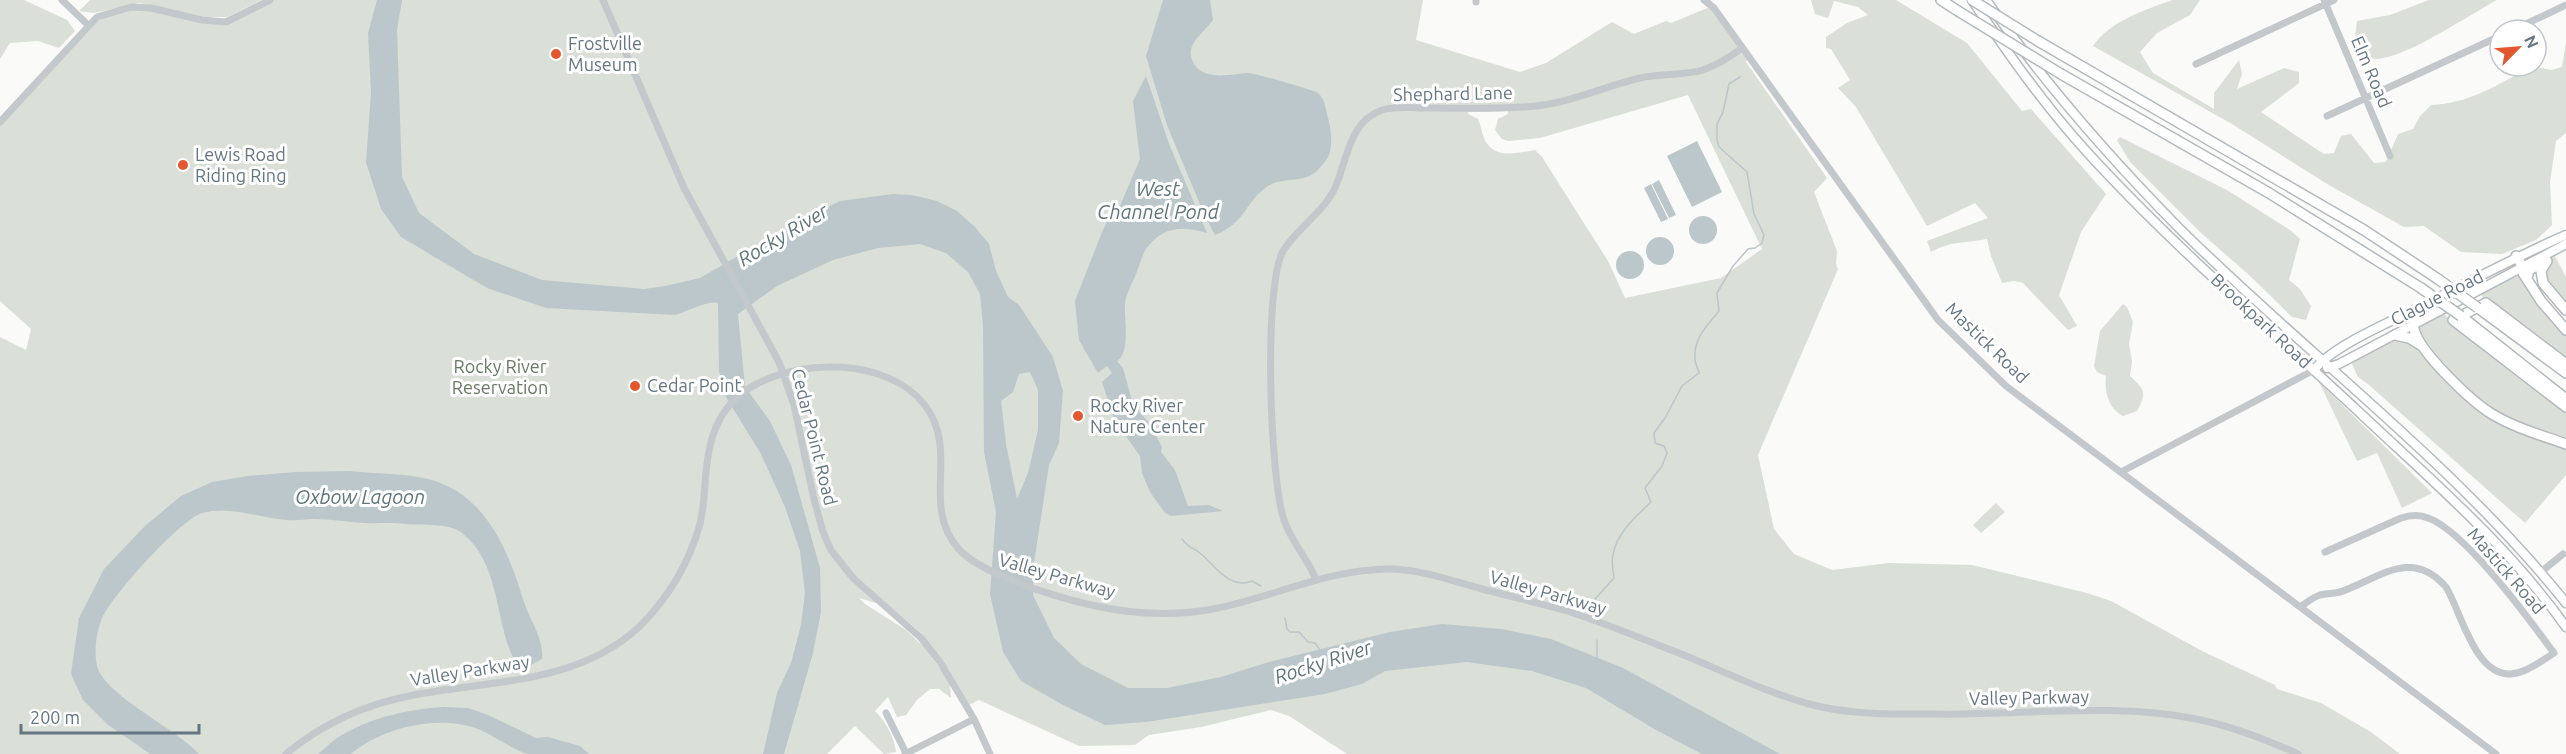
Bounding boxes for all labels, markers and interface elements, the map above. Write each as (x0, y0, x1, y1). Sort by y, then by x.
north arrow (2488, 18, 2548, 78)
text: N (2521, 32, 2542, 51)
place label: Frostville Museum (568, 33, 642, 74)
street label: Elm Road (2348, 33, 2396, 110)
marker: Frostville Museum (549, 47, 563, 61)
street label: Shephard Lane (1393, 82, 1513, 104)
place label: Lewis Road Riding Ring (195, 144, 287, 185)
marker: Lewis Road Riding Ring (176, 158, 190, 172)
water label: West Channel Pond (1097, 177, 1220, 223)
water label: Rocky River (734, 198, 833, 270)
street label: Clague Road (2387, 265, 2486, 329)
street label: Brookpark Road (2207, 269, 2316, 372)
street label: Mastick Road (1942, 298, 2033, 387)
park label: Rocky River Reservation (452, 356, 548, 397)
street label: Cedar Point Road (788, 366, 842, 507)
place label: Cedar Point (647, 375, 742, 395)
marker: Cedar Point (628, 379, 642, 393)
place label: Rocky River Nature Center (1090, 395, 1206, 436)
marker: Rocky River Nature Center (1071, 409, 1085, 423)
water label: Oxbow Lagoon (295, 485, 425, 508)
street label: Mastick Road (2464, 523, 2549, 617)
street label: Valley Parkway (997, 549, 1118, 601)
street label: Valley Parkway (1488, 566, 1609, 618)
water label: Rocky River (1271, 635, 1376, 688)
street label: Valley Parkway (409, 651, 531, 689)
street label: Valley Parkway (1969, 686, 2090, 708)
scale bar (21, 697, 200, 735)
text: 200 m (30, 707, 80, 727)

